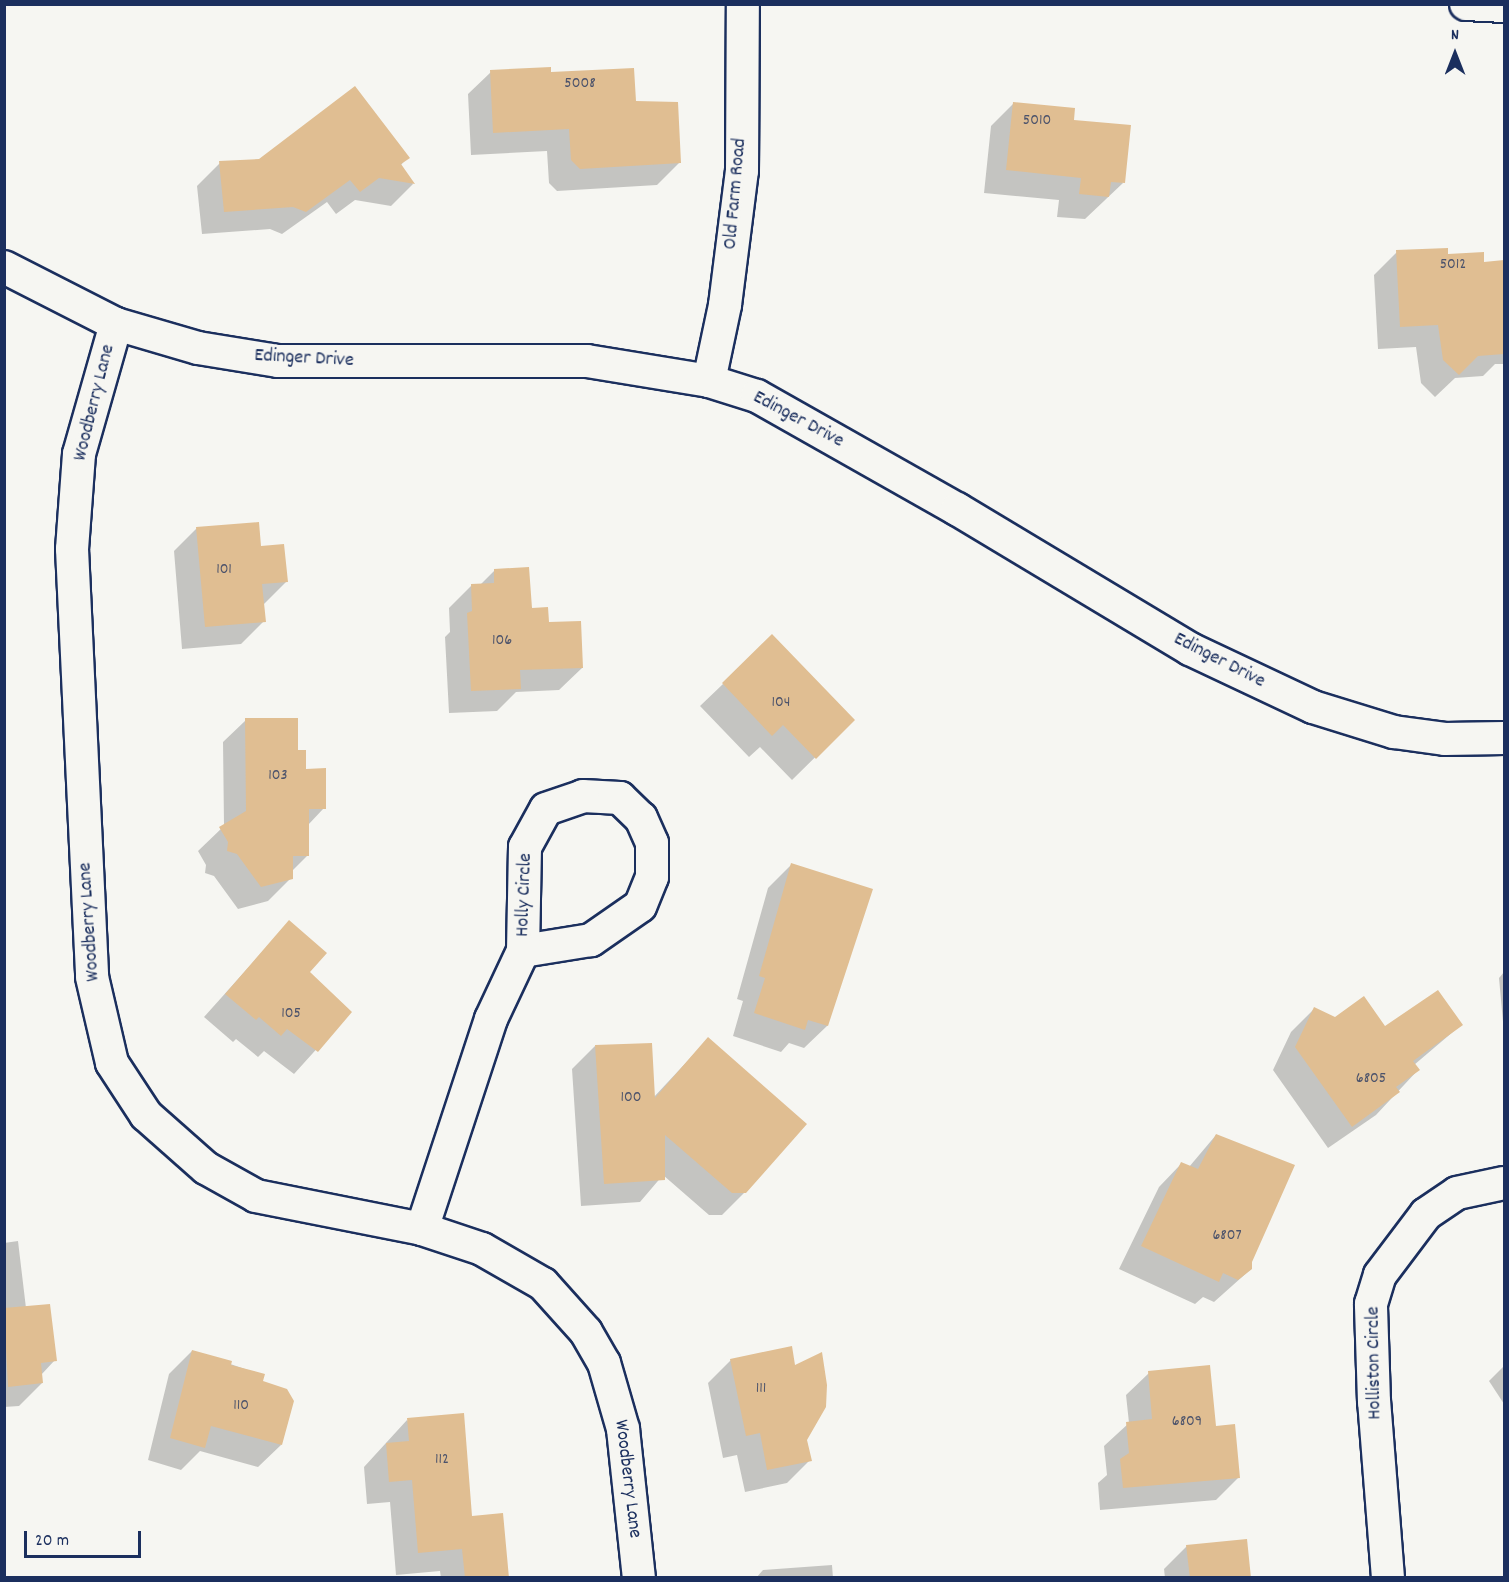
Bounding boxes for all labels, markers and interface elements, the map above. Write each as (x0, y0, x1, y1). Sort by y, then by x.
north arrow (1425, 24, 1485, 84)
text: N (1451, 24, 1459, 47)
house number: 5008 (564, 74, 596, 94)
house number: 5010 (1023, 111, 1051, 131)
street label: Old Farm Road (719, 137, 753, 251)
house number: 5012 (1440, 255, 1466, 275)
street label: Woodberry Lane (69, 342, 121, 464)
street label: Edinger Drive (254, 344, 354, 374)
street label: Edinger Drive (748, 386, 848, 454)
house number: 101 (216, 560, 232, 580)
street label: Edinger Drive (1169, 628, 1269, 694)
house number: 106 (492, 631, 512, 651)
house number: 104 (772, 693, 790, 713)
house number: 103 (268, 766, 288, 786)
street label: Holly Circle (512, 853, 538, 937)
street label: Woodberry Lane (74, 862, 106, 982)
house number: 105 (281, 1004, 301, 1024)
house number: 6805 (1356, 1069, 1386, 1089)
house number: 100 (621, 1088, 641, 1108)
house number: 6807 (1212, 1226, 1242, 1246)
street label: Holliston Circle (1362, 1306, 1388, 1420)
house number: 111 (756, 1379, 766, 1399)
house number: 110 (233, 1396, 249, 1416)
house number: 6809 (1172, 1412, 1202, 1432)
street label: Woodberry Lane (608, 1418, 646, 1540)
house number: 112 (435, 1450, 449, 1470)
scale bar (27, 1519, 144, 1557)
text: 20 m (35, 1529, 69, 1554)

